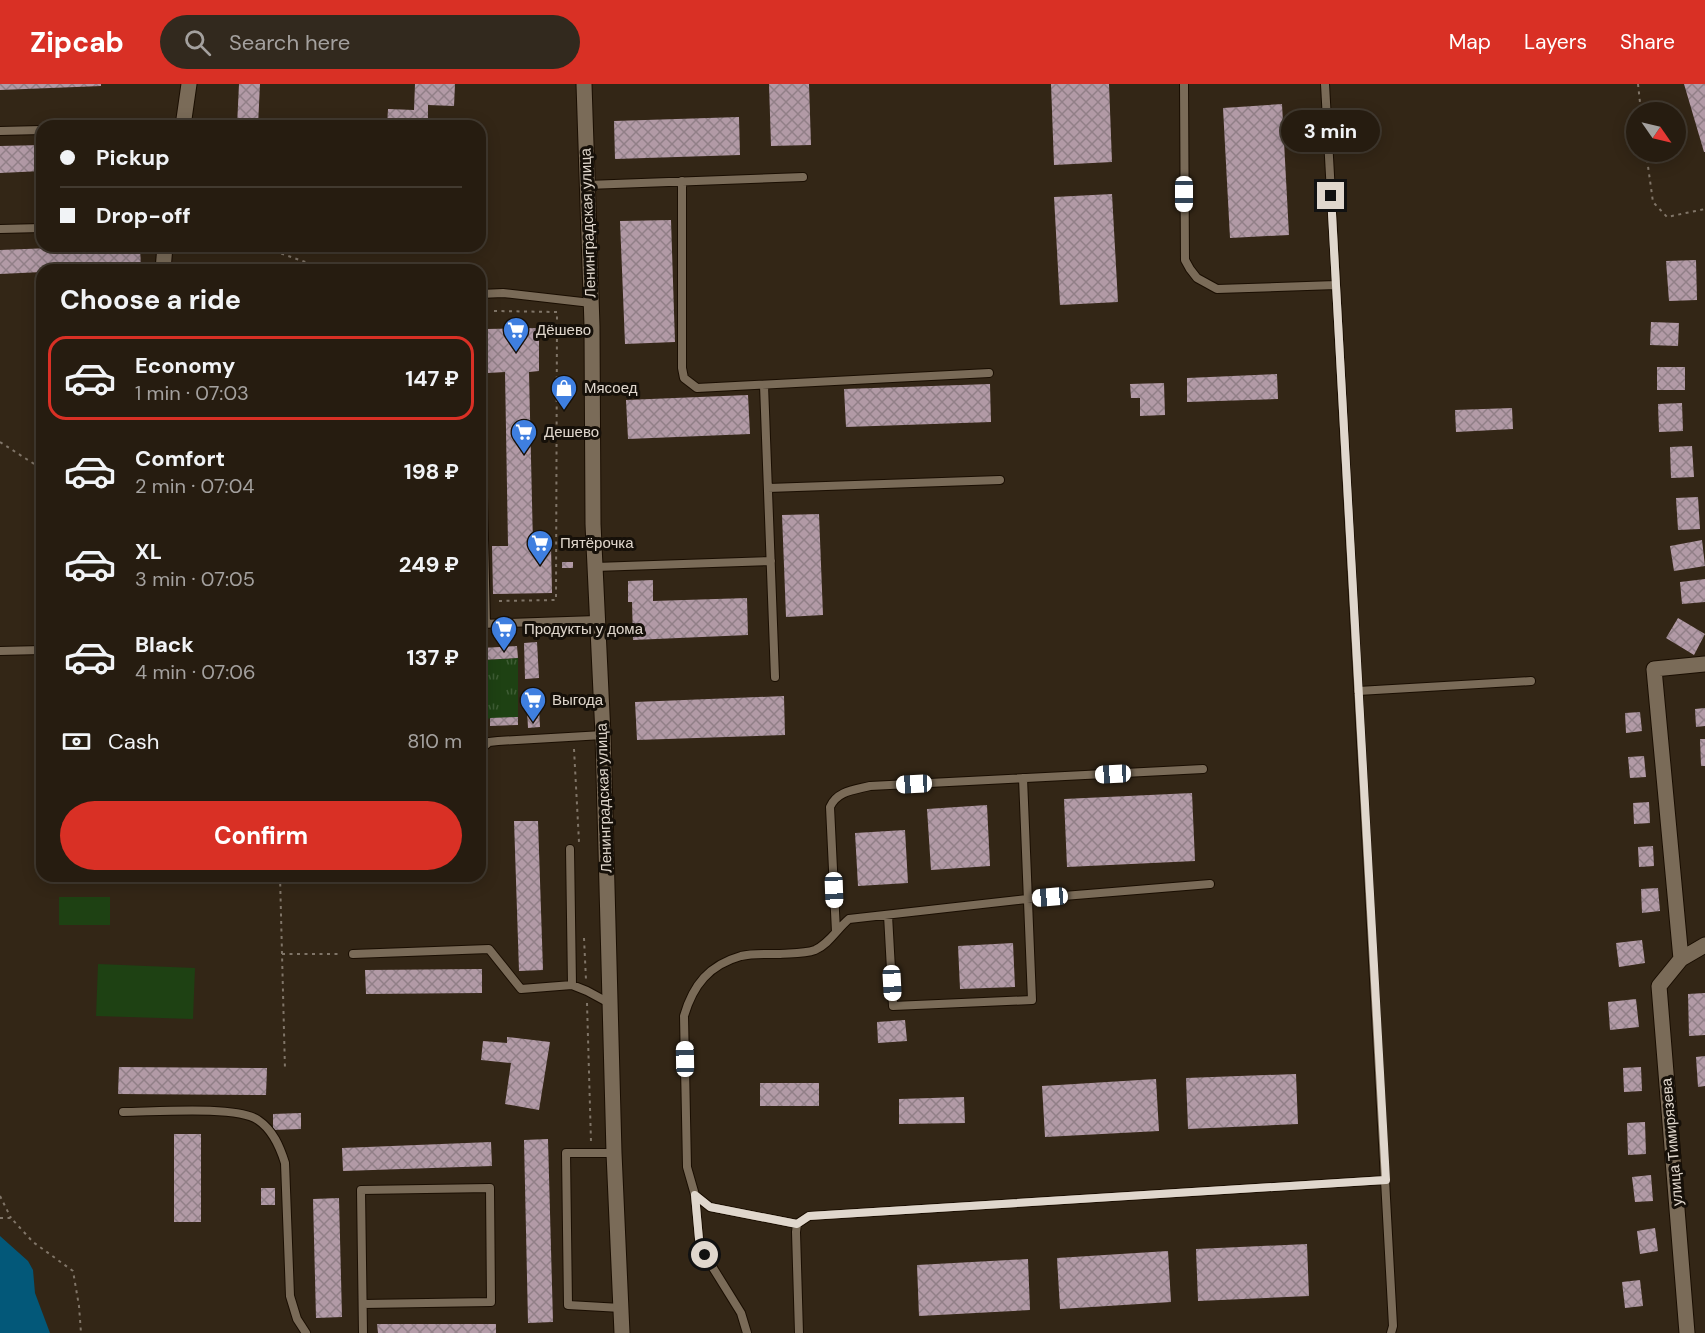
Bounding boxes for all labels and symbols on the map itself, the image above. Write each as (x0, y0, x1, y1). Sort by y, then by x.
north arrow (1626, 102, 1686, 162)
callout: 3 min (1282, 109, 1380, 151)
street label: Ленинградская улица (575, 147, 601, 298)
car (1175, 176, 1193, 212)
route end (1317, 182, 1344, 209)
supermarket icon: Дёшево (501, 315, 531, 353)
place label: Дёшево (536, 320, 591, 340)
shop icon: Мясоед (549, 373, 579, 411)
place label: Мясоед (584, 378, 638, 398)
supermarket icon: Дешево (509, 417, 539, 455)
place label: Дешево (544, 422, 599, 442)
supermarket icon: Пятёрочка (525, 528, 555, 566)
place label: Пятёрочка (560, 533, 634, 553)
supermarket icon: Продукты у дома (489, 614, 519, 652)
place label: Продукты у дома (524, 619, 644, 639)
supermarket icon: Выгода (518, 685, 548, 723)
place label: Выгода (552, 690, 604, 710)
street label: Ленинградская улица (591, 722, 617, 873)
car (1095, 764, 1131, 784)
car (896, 774, 932, 794)
car (824, 872, 844, 908)
car (1031, 886, 1069, 908)
car (882, 965, 902, 1001)
car (676, 1041, 694, 1077)
street label: улица Тимирязева (1656, 1077, 1688, 1207)
route start (691, 1241, 718, 1268)

